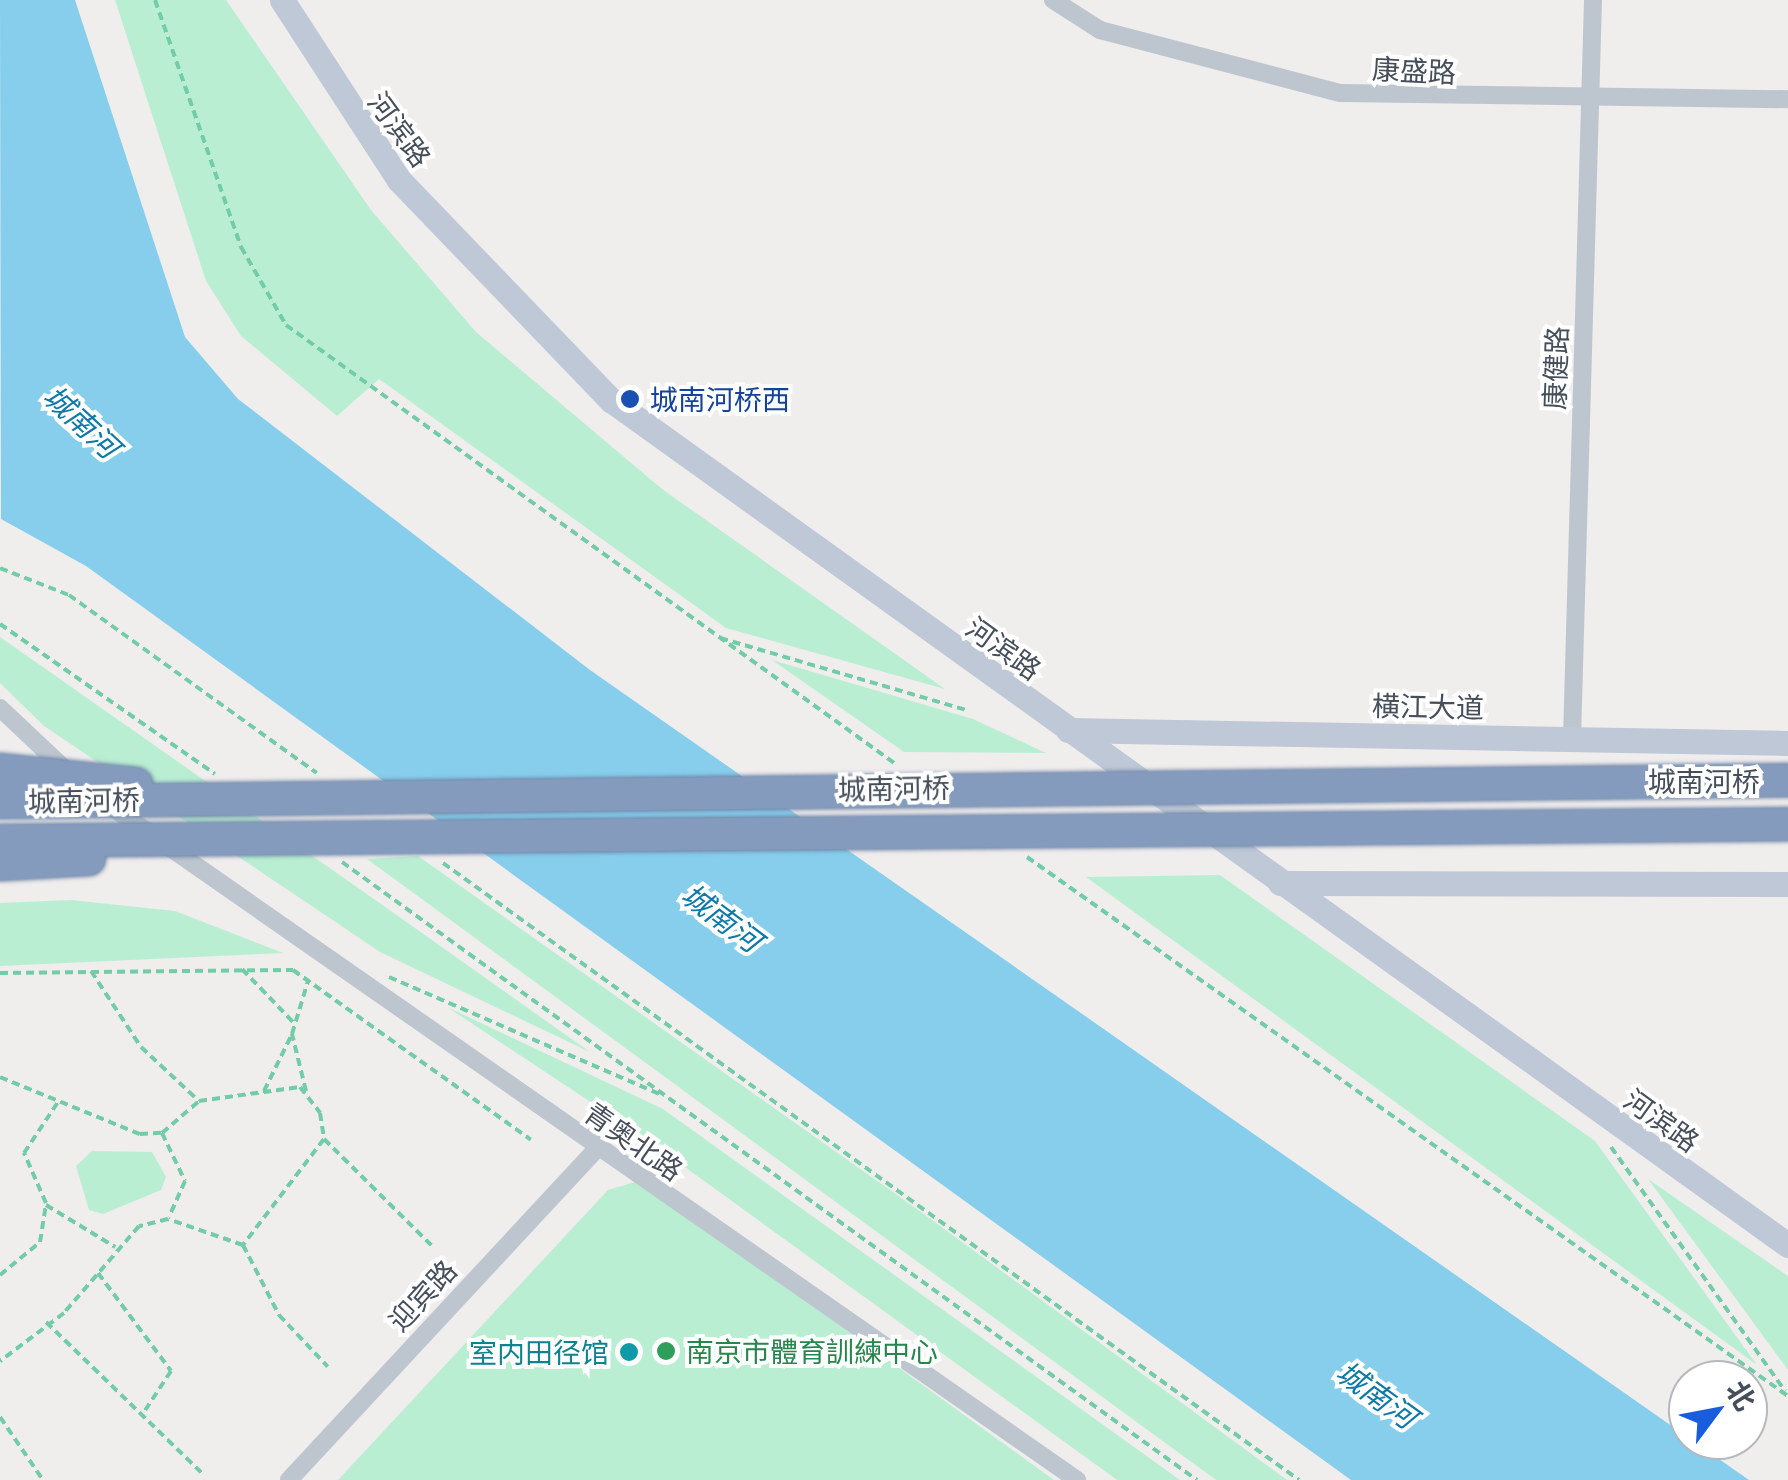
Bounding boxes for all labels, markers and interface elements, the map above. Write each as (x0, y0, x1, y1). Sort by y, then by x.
street label: 康盛路 (1371, 51, 1457, 89)
street label: 河滨路 (362, 85, 438, 173)
street label: 康健路 (1537, 325, 1573, 411)
water label: 城南河 (37, 377, 127, 465)
place label: 城南河桥西 (650, 382, 790, 416)
marker: 城南河桥西 (619, 388, 641, 410)
street label: 河滨路 (960, 610, 1048, 686)
street label: 横江大道 (1372, 688, 1484, 724)
street label: 城南河桥 (1648, 764, 1760, 798)
street label: 城南河桥 (838, 770, 950, 806)
street label: 城南河桥 (28, 782, 140, 818)
water label: 城南河 (675, 876, 769, 958)
street label: 河滨路 (1618, 1082, 1706, 1158)
street label: 青奥北路 (578, 1095, 690, 1187)
street label: 迎宾路 (381, 1253, 463, 1337)
place label: 南京市體育訓練中心 (686, 1334, 938, 1368)
place label: 室内田径馆 (469, 1335, 609, 1369)
marker: 南京市體育訓練中心 (655, 1340, 677, 1362)
marker: 室内田径馆 (618, 1341, 640, 1363)
water label: 城南河 (1330, 1353, 1424, 1435)
north arrow (1668, 1360, 1768, 1460)
text: 北 (1720, 1374, 1764, 1416)

